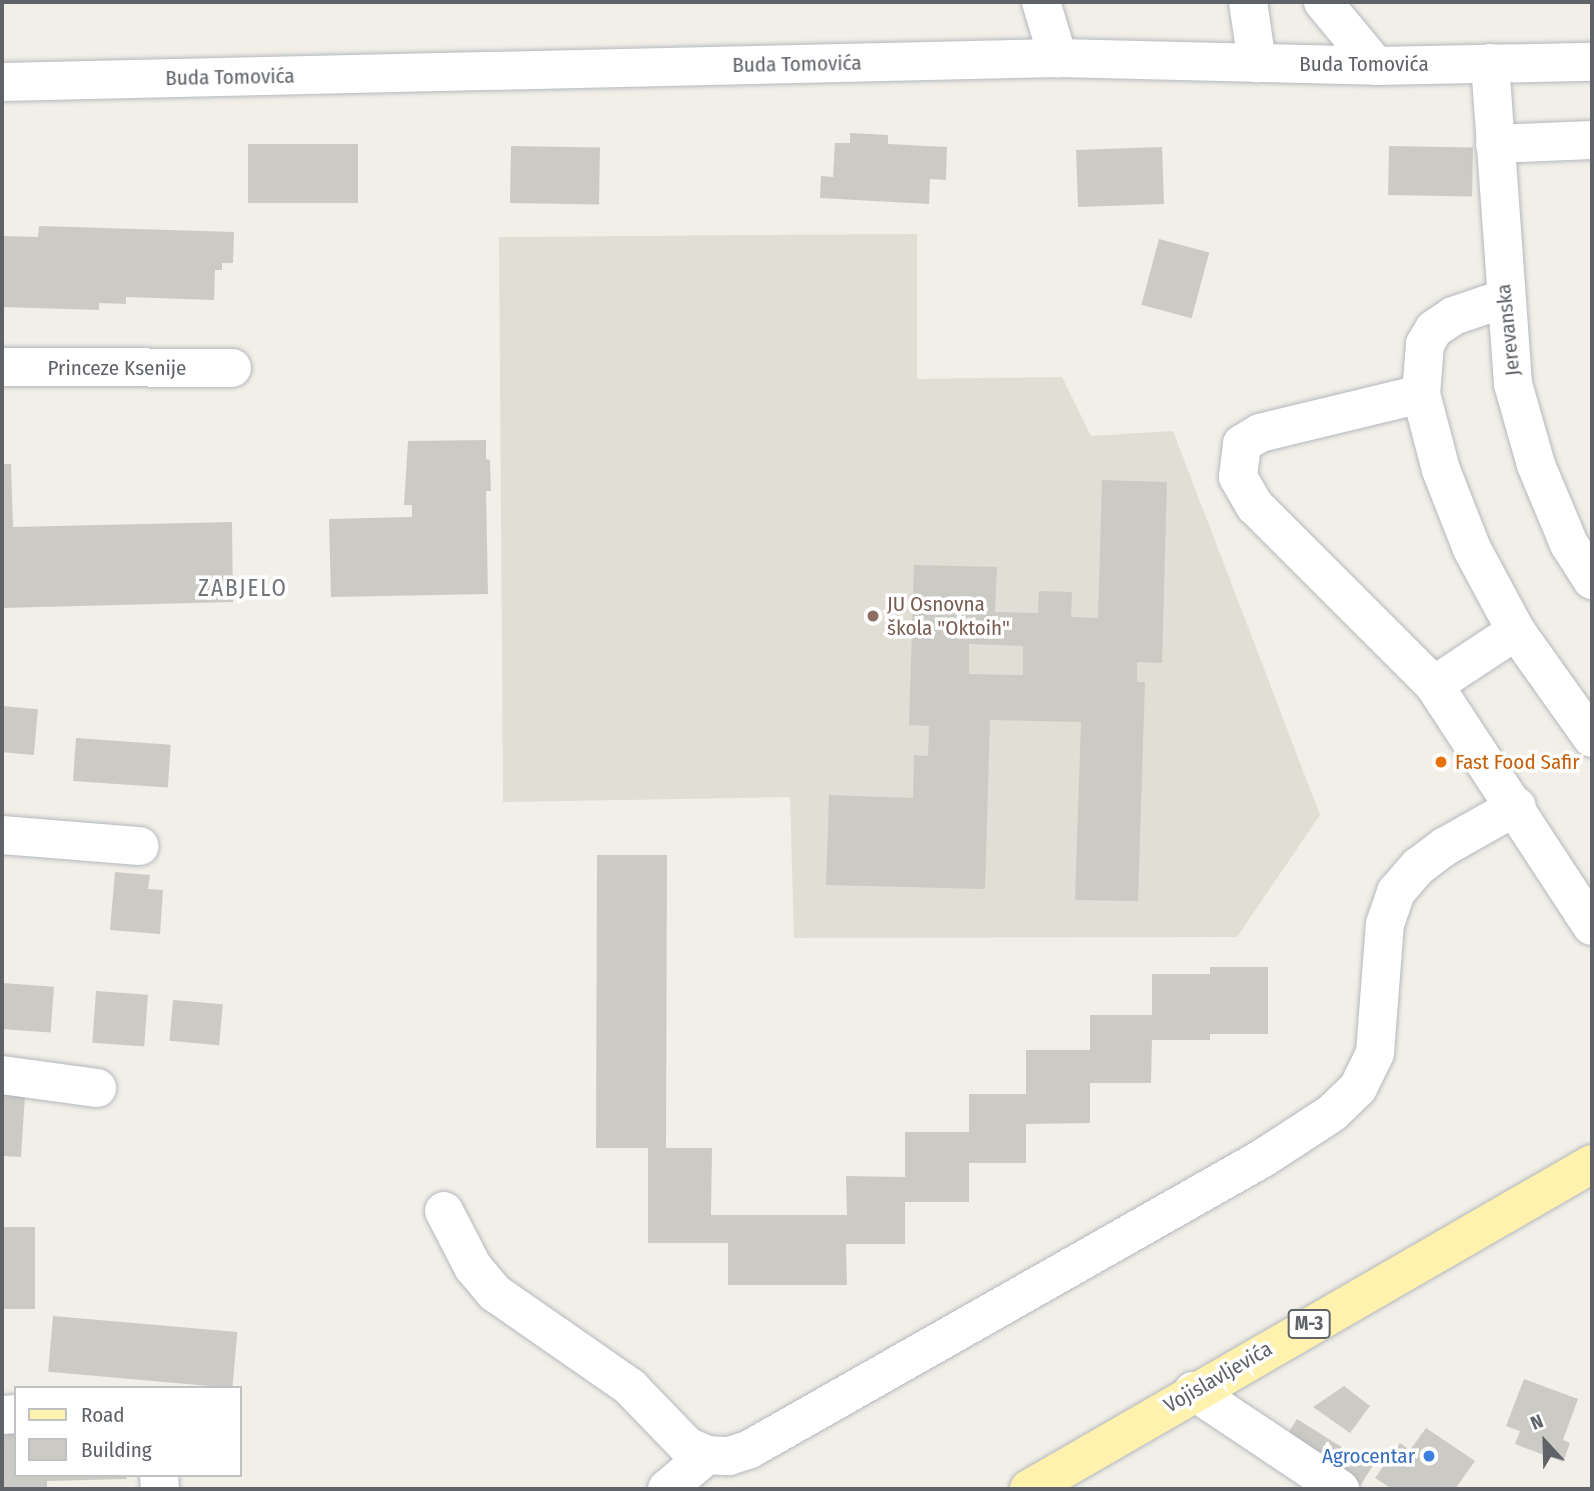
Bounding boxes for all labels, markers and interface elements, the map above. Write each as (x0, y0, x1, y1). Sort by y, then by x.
street label: Buda Tomovića (732, 50, 862, 78)
street label: Buda Tomovića (1299, 51, 1429, 77)
street label: Buda Tomovića (165, 63, 295, 91)
street label: Jerevanska (1491, 283, 1525, 377)
street label: Princeze Ksenije (48, 355, 186, 381)
district label: ZABJELO (199, 574, 287, 602)
place label: JU Osnovna škola "Oktoih" (887, 591, 1010, 641)
marker: JU Osnovna škola "Oktoih" (865, 608, 881, 624)
place label: Fast Food Safir (1455, 749, 1580, 775)
marker: Fast Food Safir (1433, 754, 1449, 770)
road number: M-3 (1286, 1308, 1332, 1340)
street label: Vojislavljevića (1160, 1336, 1276, 1418)
legend (14, 1386, 242, 1477)
text: Road (81, 1402, 125, 1428)
north arrow (1510, 1407, 1580, 1477)
text: N (1527, 1409, 1547, 1435)
text: Building (81, 1437, 152, 1463)
place label: Agrocentar (1322, 1443, 1415, 1469)
marker: Agrocentar (1421, 1448, 1437, 1464)

